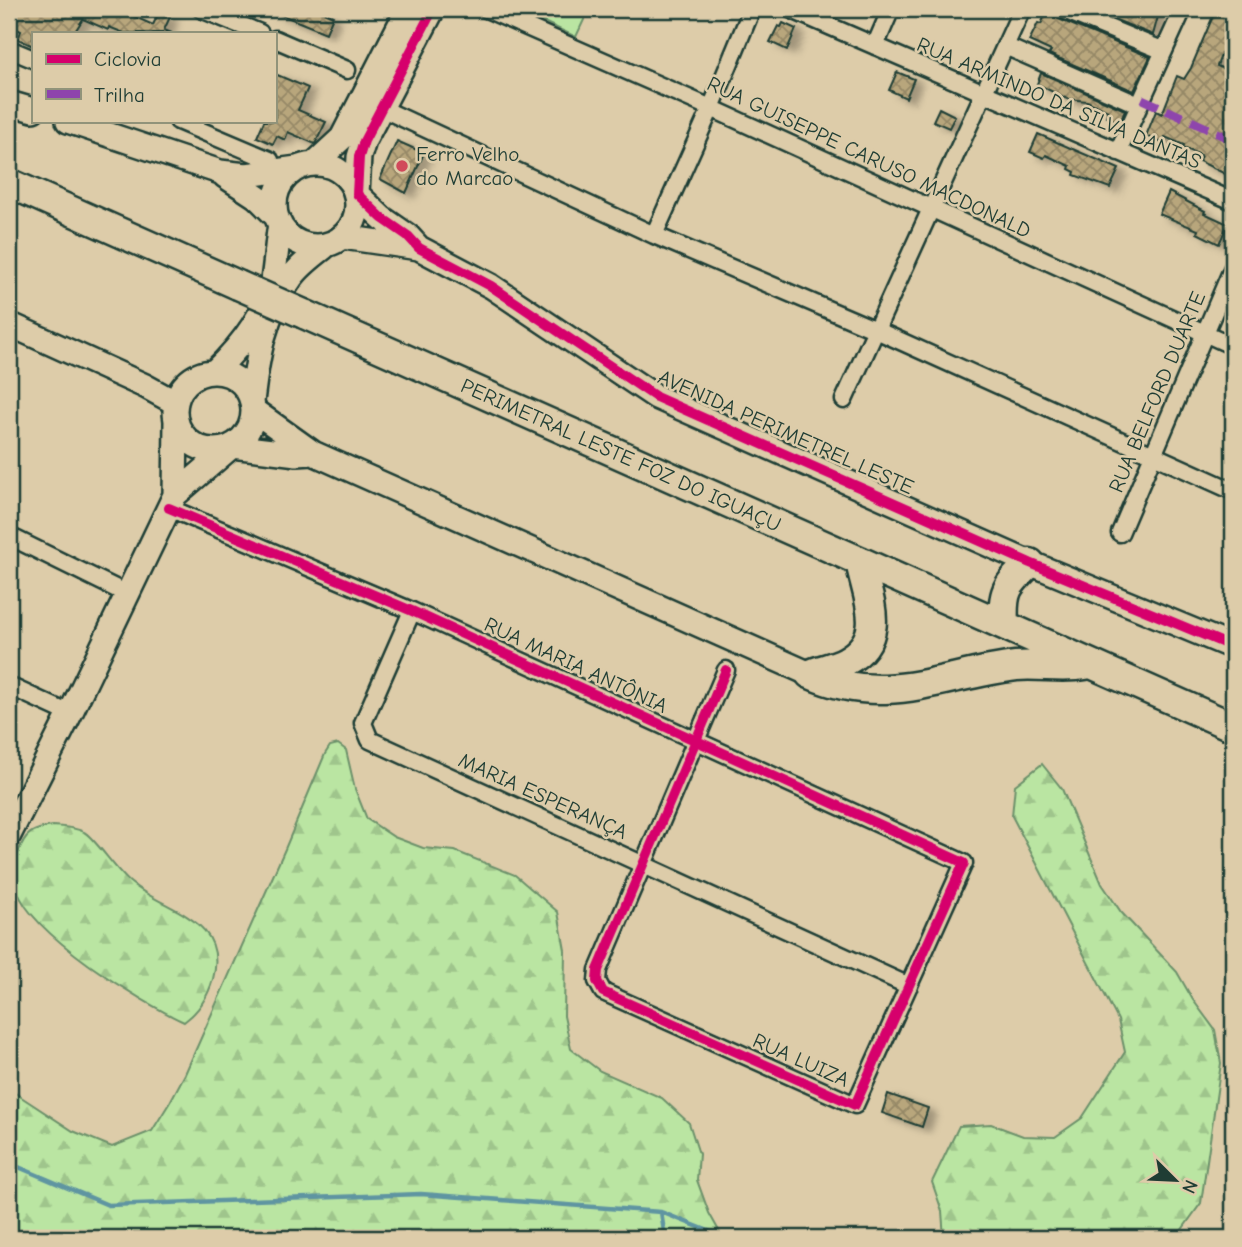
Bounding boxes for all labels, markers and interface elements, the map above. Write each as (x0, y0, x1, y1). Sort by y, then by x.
legend (32, 32, 276, 122)
street label: RUA ARMINDO DA SILVA DANTAS (913, 32, 1205, 174)
text: Ciclovia (94, 47, 162, 71)
street label: RUA GUISEPPE CARUSO MACDONALD (703, 71, 1035, 243)
text: Trilha (94, 83, 145, 107)
place label: Ferro Velho do Marcao (416, 142, 519, 190)
marker: Ferro Velho do Marcao (394, 158, 410, 174)
street label: RUA BELFORD DUARTE (1104, 288, 1210, 496)
street label: AVENIDA PERIMETREL LESTE (655, 365, 917, 499)
street label: PERIMETRAL LESTE FOZ DO IGUAÇU (457, 373, 785, 537)
street label: RUA MARIA ANTÔNIA (481, 612, 671, 718)
street label: MARIA ESPERANÇA (455, 748, 631, 844)
street label: RUA LUIZA (749, 1028, 853, 1092)
north arrow (1140, 1146, 1210, 1216)
text: N (1177, 1176, 1202, 1197)

